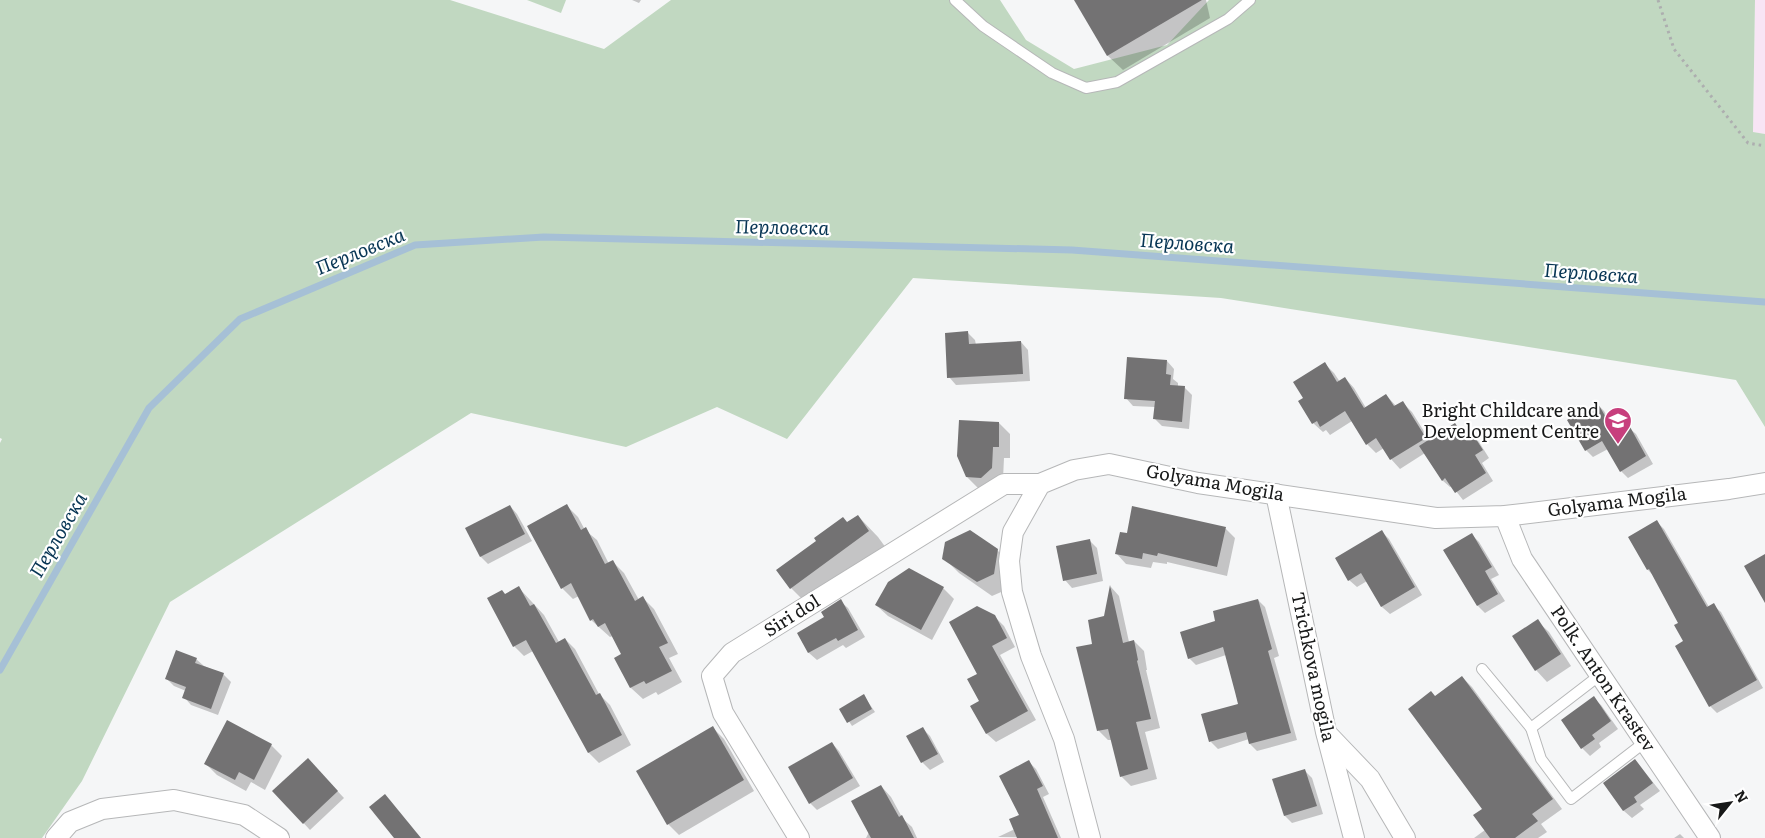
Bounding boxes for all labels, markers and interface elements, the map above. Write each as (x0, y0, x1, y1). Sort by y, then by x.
water label: Перловска (735, 211, 830, 241)
water label: Перловска (311, 219, 409, 281)
water label: Перловска (1139, 225, 1235, 259)
water label: Перловска (1543, 255, 1639, 289)
place label: Bright Childcare and Development Centre (1421, 396, 1599, 444)
school or university icon: Bright Childcare and Development Centre (1603, 406, 1633, 445)
street label: Golyama Mogila (1144, 456, 1287, 507)
street label: Golyama Mogila (1546, 479, 1688, 522)
water label: Перловска (21, 487, 93, 582)
street label: Siri dol (758, 587, 825, 643)
street label: Trichkova mogila (1285, 589, 1344, 744)
street label: Polk. Anton Krastev (1545, 600, 1664, 757)
north arrow (1705, 778, 1755, 828)
text: N (1731, 786, 1754, 806)

